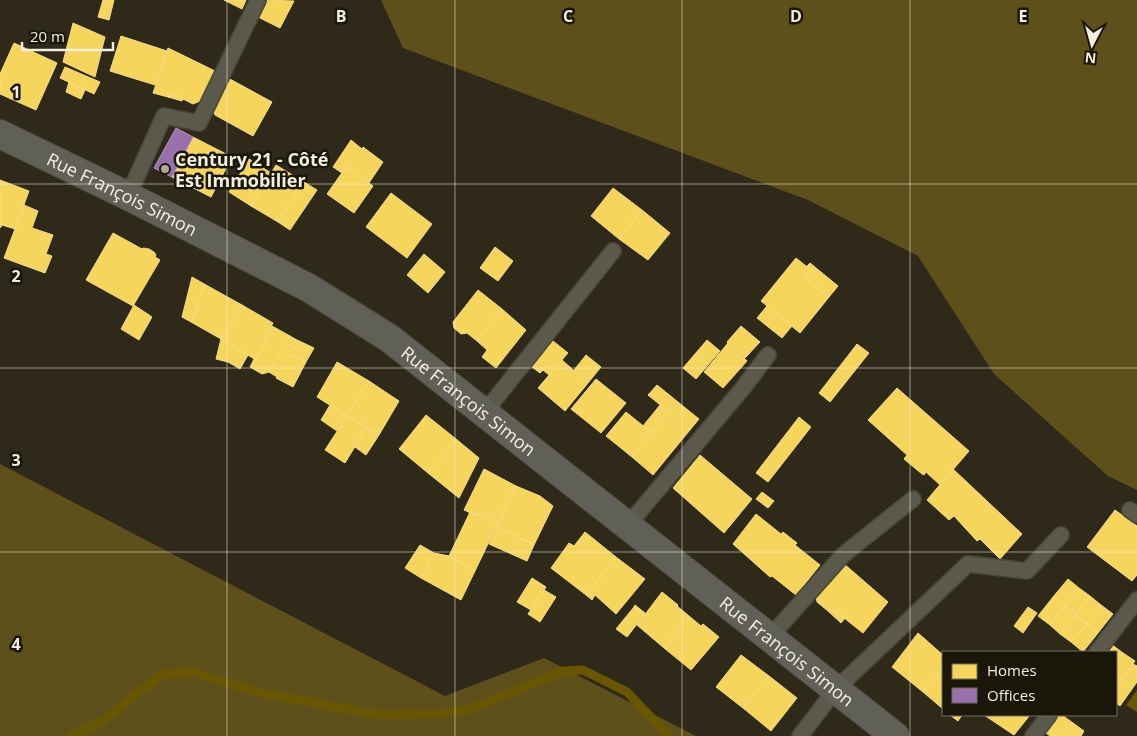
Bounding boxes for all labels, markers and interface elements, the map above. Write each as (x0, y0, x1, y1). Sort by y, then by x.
text: B (336, 5, 346, 27)
text: C (563, 5, 573, 27)
text: D (790, 5, 802, 27)
text: E (1019, 5, 1028, 27)
scale bar (22, 20, 114, 52)
north arrow (1067, 20, 1117, 70)
text: 20 m (30, 26, 65, 46)
text: N (1084, 48, 1097, 68)
text: 1 (11, 81, 21, 103)
street label: Rue François Simon (43, 147, 201, 241)
place label: Century 21 - Côté Est Immobilier (175, 147, 328, 192)
marker: Century 21 - Côté Est Immobilier (159, 163, 171, 175)
text: 2 (11, 265, 21, 287)
street label: Rue François Simon (396, 340, 541, 461)
text: 3 (11, 449, 21, 471)
street label: Rue François Simon (715, 591, 859, 711)
text: 4 (11, 633, 21, 655)
legend (942, 651, 1117, 716)
text: Homes (987, 660, 1037, 680)
text: Offices (987, 685, 1035, 705)

